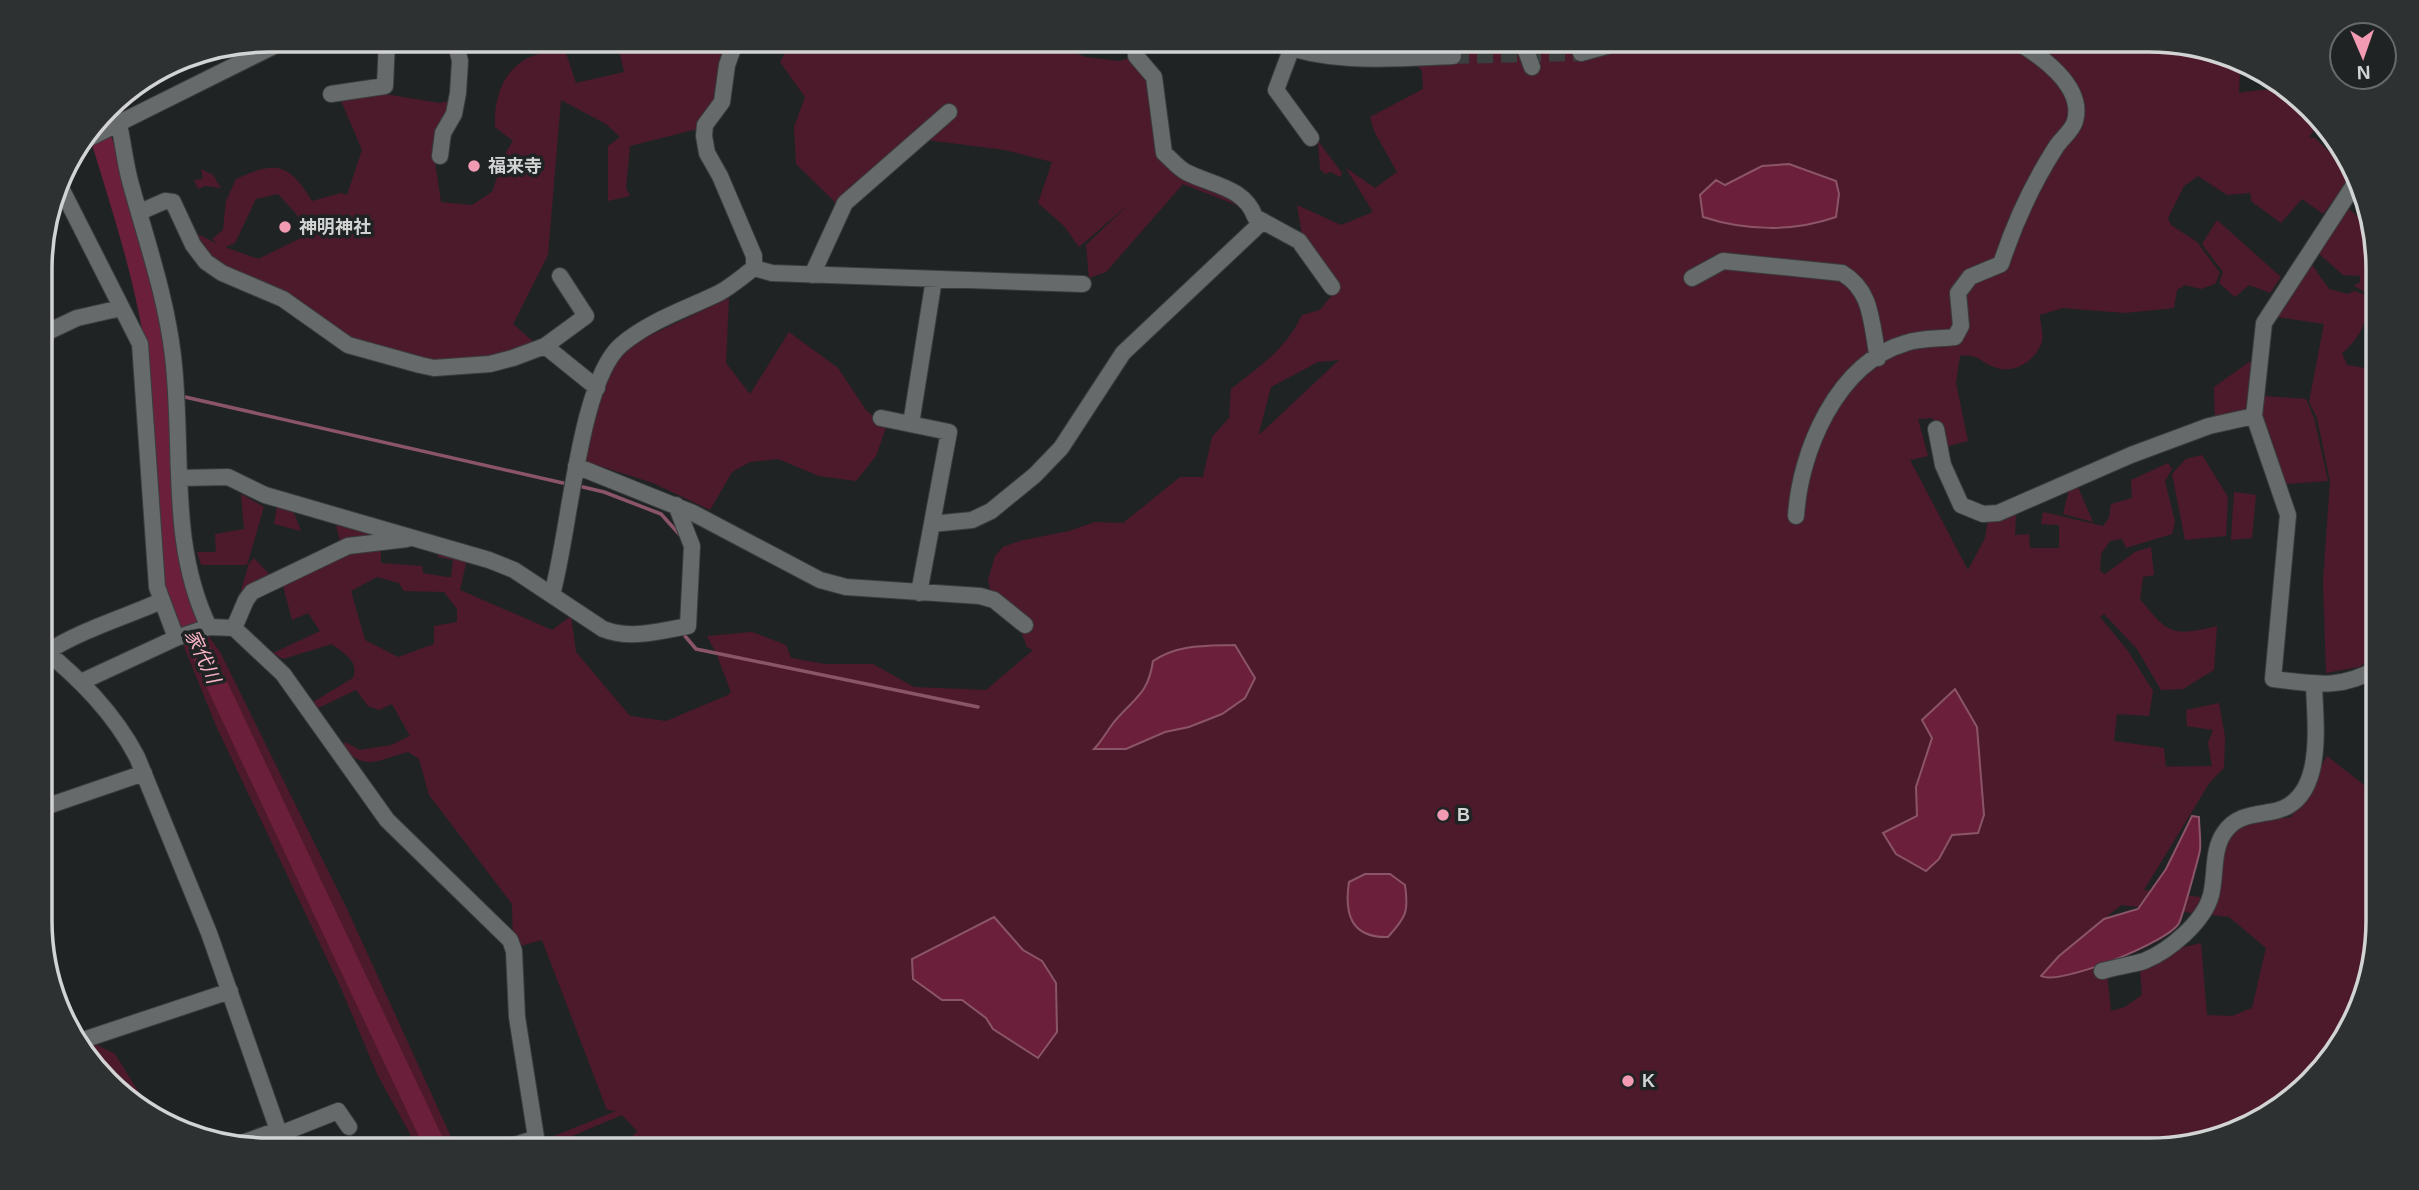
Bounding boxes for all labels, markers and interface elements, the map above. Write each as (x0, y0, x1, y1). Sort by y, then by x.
north arrow (2328, 21, 2398, 91)
text: N (2356, 62, 2371, 83)
place label: 福来寺 (488, 156, 542, 176)
marker: 福来寺 (466, 158, 482, 174)
place label: 神明神社 (299, 217, 371, 237)
marker: 神明神社 (277, 219, 293, 235)
water label: 家代川 (181, 626, 225, 688)
place label: B (1457, 805, 1470, 825)
marker: B (1435, 807, 1451, 823)
place label: K (1642, 1071, 1655, 1091)
marker: K (1620, 1073, 1636, 1089)

